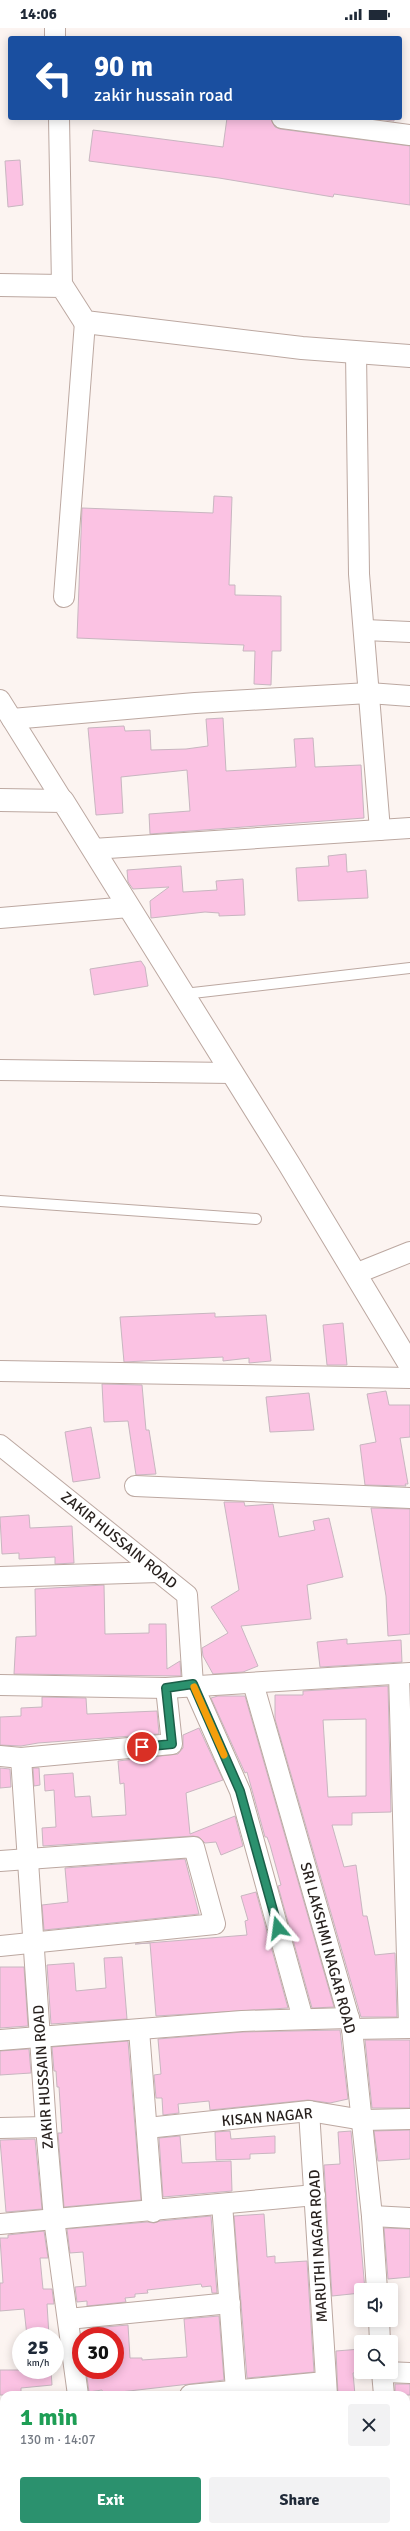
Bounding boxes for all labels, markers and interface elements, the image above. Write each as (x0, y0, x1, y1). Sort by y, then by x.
text: 14:06 (20, 5, 57, 23)
text: 90 m (94, 50, 153, 84)
icon: left (28, 52, 80, 104)
text: zakir hussain road (94, 84, 233, 106)
street label: ZAKIR HUSSAIN ROAD (57, 1488, 181, 1592)
pin (125, 1730, 159, 1764)
icon: arrive (131, 1736, 153, 1758)
street label: SRI LAKSHMI NAGAR ROAD (296, 1860, 360, 2036)
position arrow (257, 1907, 299, 1949)
street label: ZAKIR HUSSAIN ROAD (29, 2004, 57, 2150)
street label: KISAN NAGAR (221, 2104, 313, 2130)
street label: MARUTHI NAGAR ROAD (305, 2169, 331, 2323)
map controls (354, 2283, 398, 2379)
button: sound (354, 2283, 398, 2327)
speed limit sign: 30 (72, 2327, 124, 2379)
text: 25 (27, 2335, 49, 2360)
button: search (354, 2335, 398, 2379)
text: km/h (27, 2357, 49, 2369)
text: 1 min (20, 2402, 78, 2432)
button: close (348, 2404, 390, 2446)
text: 130 m · 14:07 (20, 2432, 96, 2448)
button: Exit (20, 2477, 201, 2523)
button: Share (209, 2477, 390, 2523)

